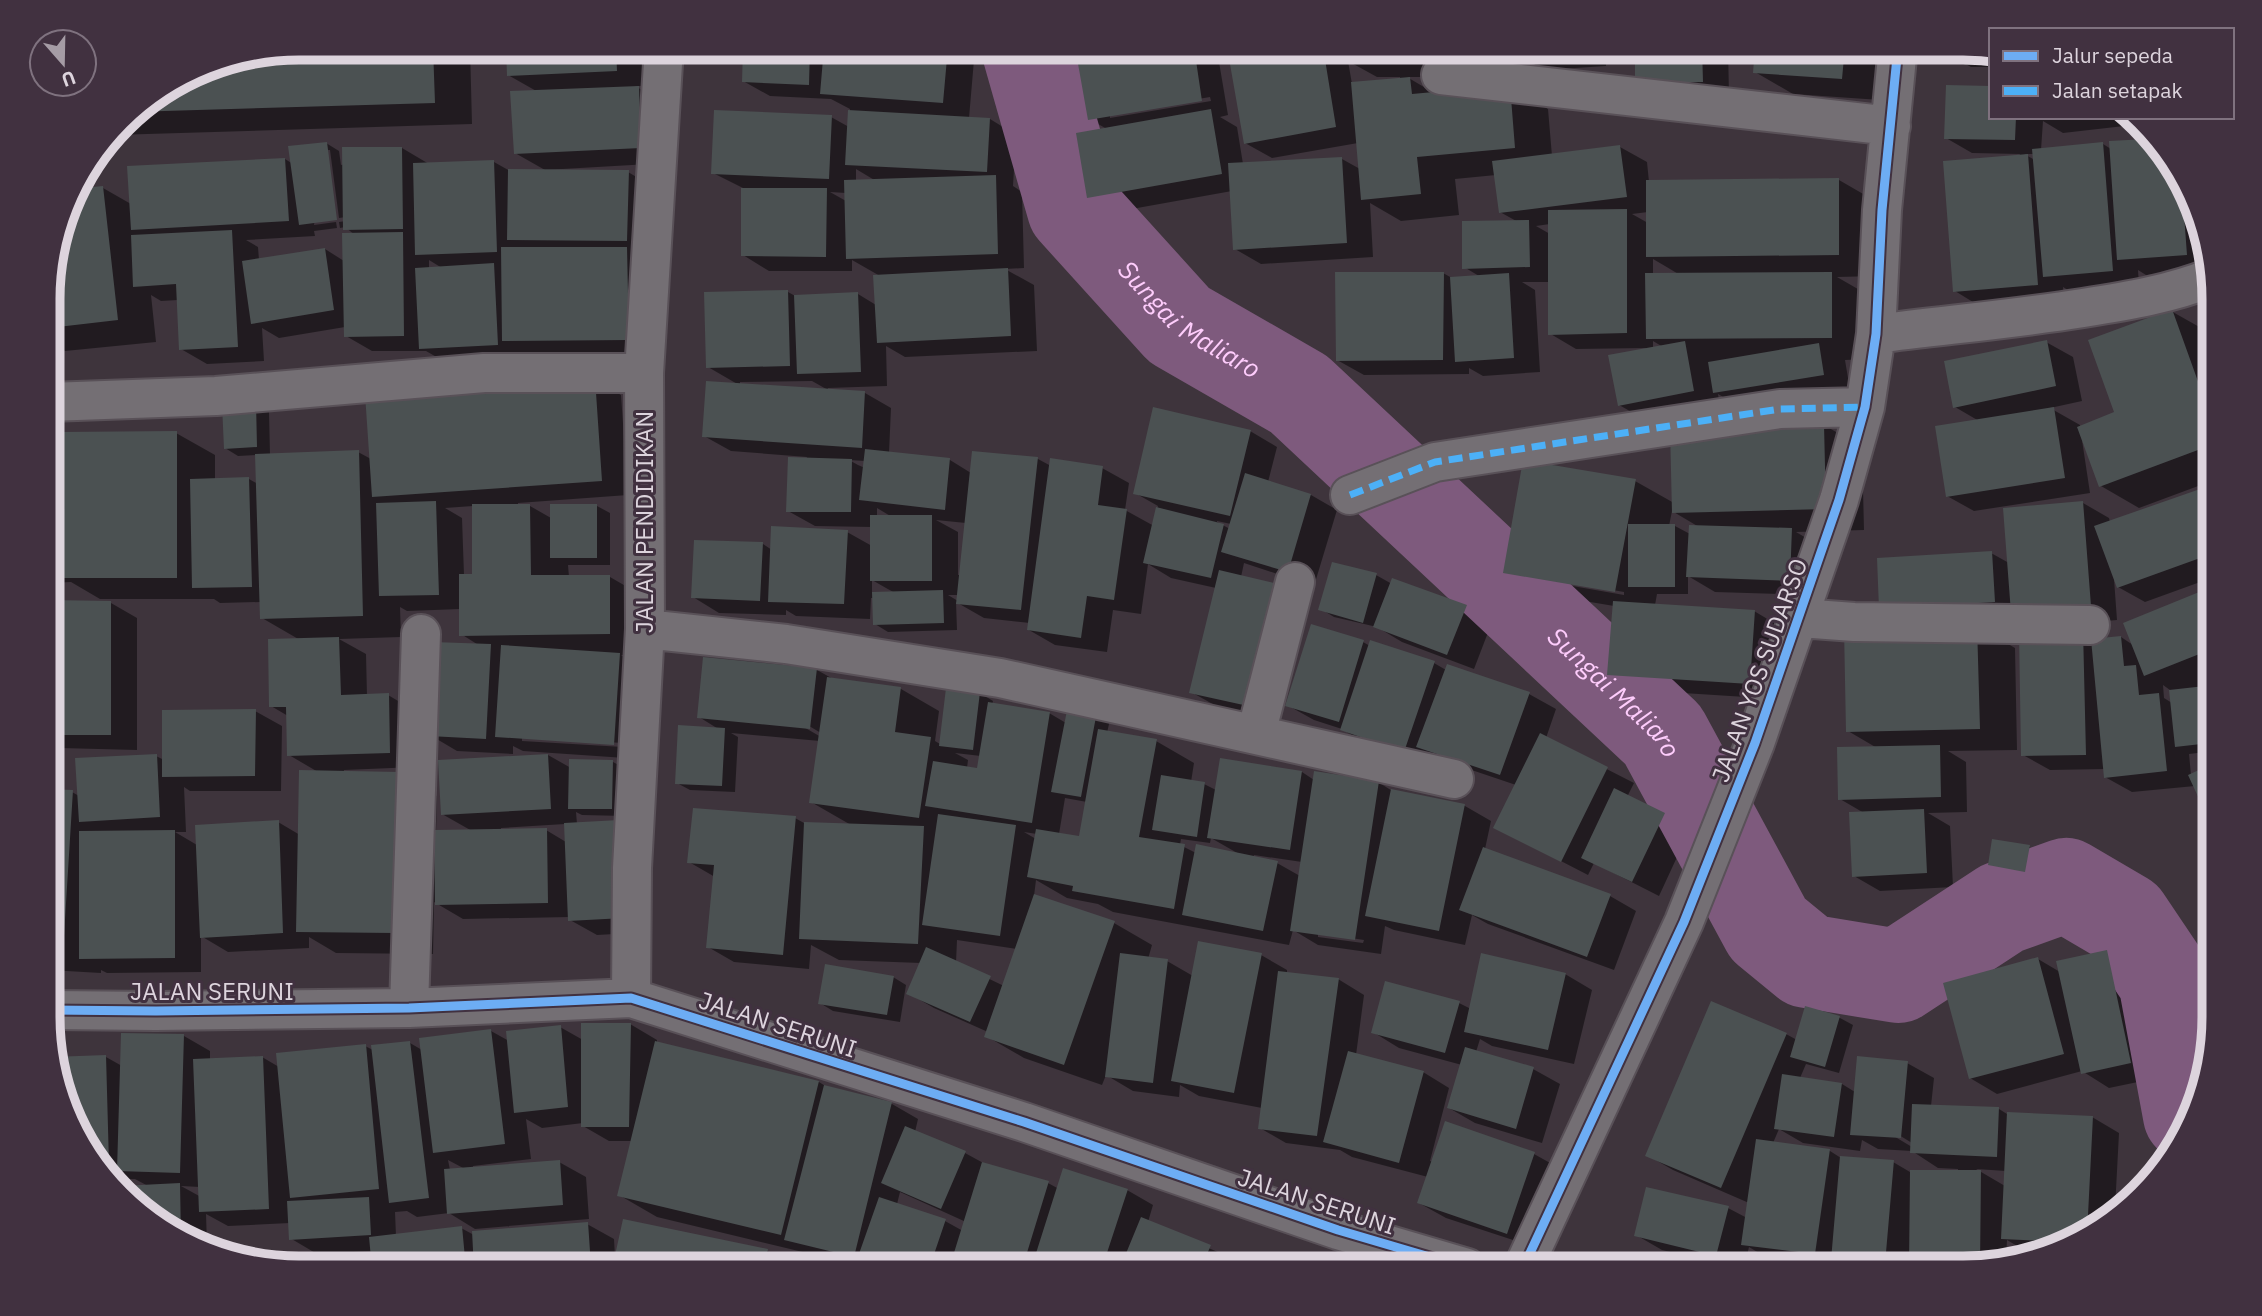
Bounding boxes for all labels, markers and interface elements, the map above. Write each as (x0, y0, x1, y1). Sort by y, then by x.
north arrow (28, 28, 98, 98)
legend (1989, 28, 2234, 119)
text: Jalur sepeda (2052, 41, 2173, 69)
text: U (59, 65, 79, 93)
text: Jalan setapak (2052, 76, 2183, 104)
water label: Sungai Maliaro (1111, 253, 1267, 385)
street label: JALAN PENDIDIKAN (628, 411, 660, 633)
street label: JALAN YOS SUDARSO (1704, 554, 1814, 786)
water label: Sungai Maliaro (1541, 619, 1689, 763)
street label: JALAN SERUNI (130, 975, 294, 1007)
street label: JALAN SERUNI (695, 983, 861, 1065)
street label: JALAN SERUNI (1234, 1160, 1400, 1242)

